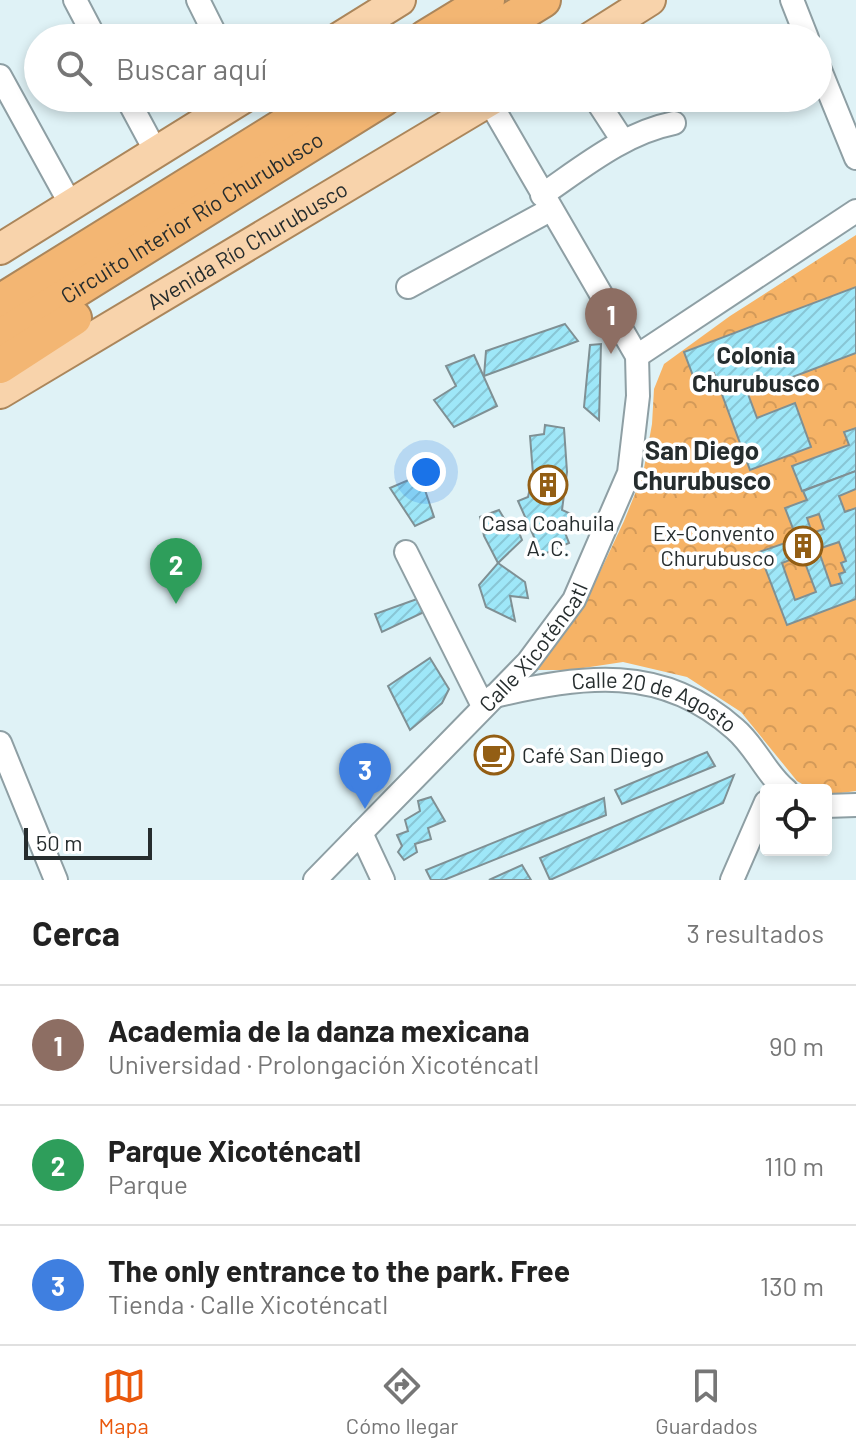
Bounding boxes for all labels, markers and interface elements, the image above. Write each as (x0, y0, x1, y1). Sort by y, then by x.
search box (24, 24, 832, 112)
icon: search (52, 46, 96, 90)
text: Buscar aquí (116, 50, 267, 86)
street label: Circuito Interior Río Churubusco (55, 125, 327, 308)
street label: Avenida Río Churubusco (142, 175, 352, 314)
pin: 1 (585, 288, 637, 354)
district label: Colonia Churubusco (692, 340, 820, 397)
district label: San Diego Churubusco (633, 434, 771, 495)
your location (406, 452, 446, 492)
building icon: Casa Coahuila A. C. (527, 464, 569, 506)
place label: Casa Coahuila A. C. (482, 509, 614, 560)
place label: Ex-Convento Churubusco (653, 519, 775, 570)
building icon: Ex-Convento Churubusco (782, 525, 824, 567)
pin: 2 (150, 538, 202, 604)
street label: Calle Xicoténcatl (473, 578, 592, 717)
street label: Calle 20 de Agosto (570, 666, 743, 737)
cafe icon: Café San Diego (473, 734, 515, 776)
place label: Café San Diego (522, 741, 664, 767)
pin: 3 (339, 743, 391, 809)
map controls (760, 784, 832, 856)
button: locate (760, 784, 832, 856)
scale bar (24, 824, 152, 860)
text: 50 m (36, 829, 82, 855)
text: Cerca (32, 912, 120, 953)
text: 3 resultados (686, 917, 824, 948)
text: Academia de la danza mexicana (108, 1012, 529, 1048)
text: 1 (53, 1030, 63, 1061)
text: 90 m (769, 1030, 824, 1061)
text: Universidad · Prolongación Xicoténcatl (108, 1048, 539, 1079)
text: Parque Xicoténcatl (108, 1132, 361, 1168)
text: 2 (51, 1150, 65, 1181)
text: 110 m (764, 1150, 824, 1181)
text: Parque (108, 1168, 188, 1199)
text: The only entrance to the park. Free (108, 1252, 570, 1288)
text: 3 (51, 1270, 65, 1301)
text: 130 m (760, 1270, 824, 1301)
text: Tienda · Calle Xicoténcatl (108, 1288, 388, 1319)
tab: Mapa (98, 1364, 149, 1438)
tab: Cómo llegar (346, 1364, 458, 1438)
tab: Guardados (655, 1364, 758, 1438)

